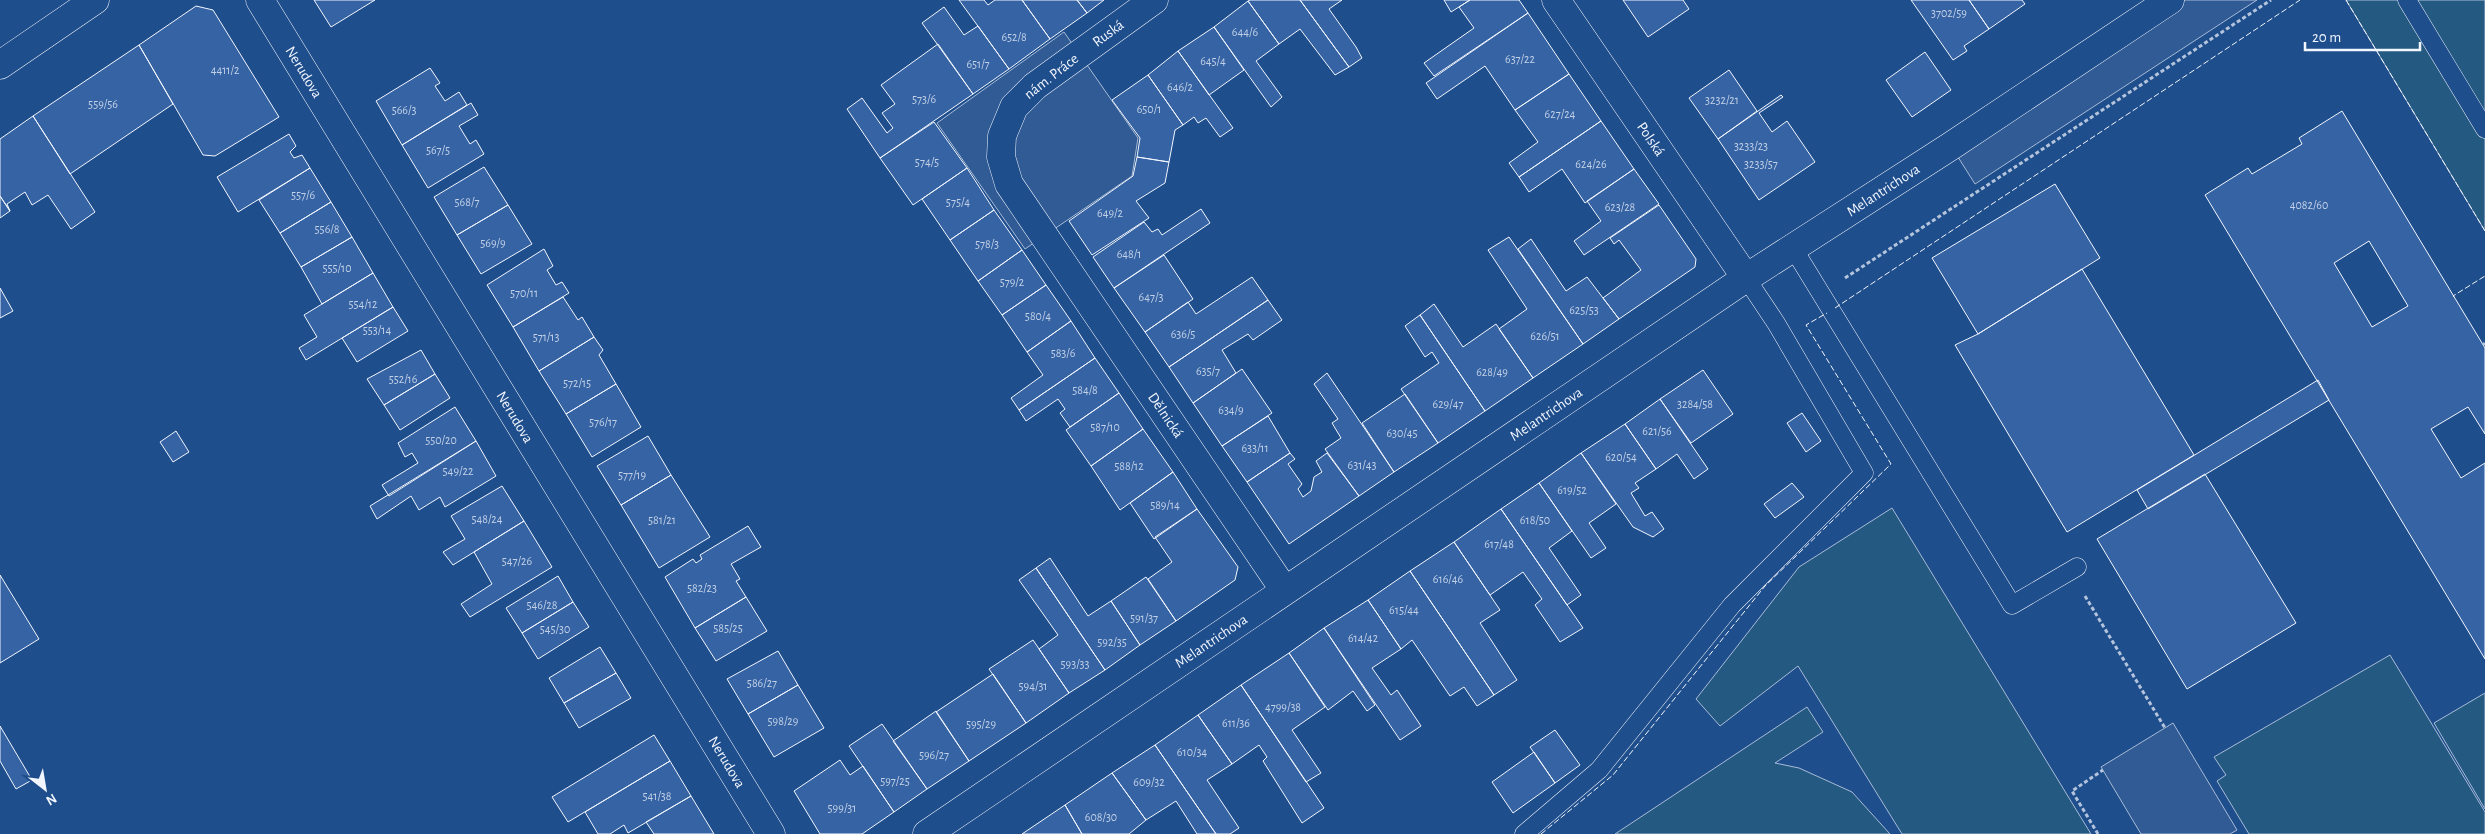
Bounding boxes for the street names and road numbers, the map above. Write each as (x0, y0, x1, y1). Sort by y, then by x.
street label: Ruská (1090, 17, 1127, 50)
street label: Nerudova (282, 44, 325, 101)
street label: nám. Práce (1021, 51, 1081, 102)
street label: Polská (1634, 120, 1667, 159)
street label: Melantrichova (1844, 161, 1923, 220)
street label: Melantrichova (1507, 385, 1585, 444)
street label: Nerudova (493, 389, 536, 446)
street label: Dělnická (1145, 390, 1186, 441)
street label: Melantrichova (1172, 612, 1250, 671)
street label: Nerudova (705, 734, 748, 791)

